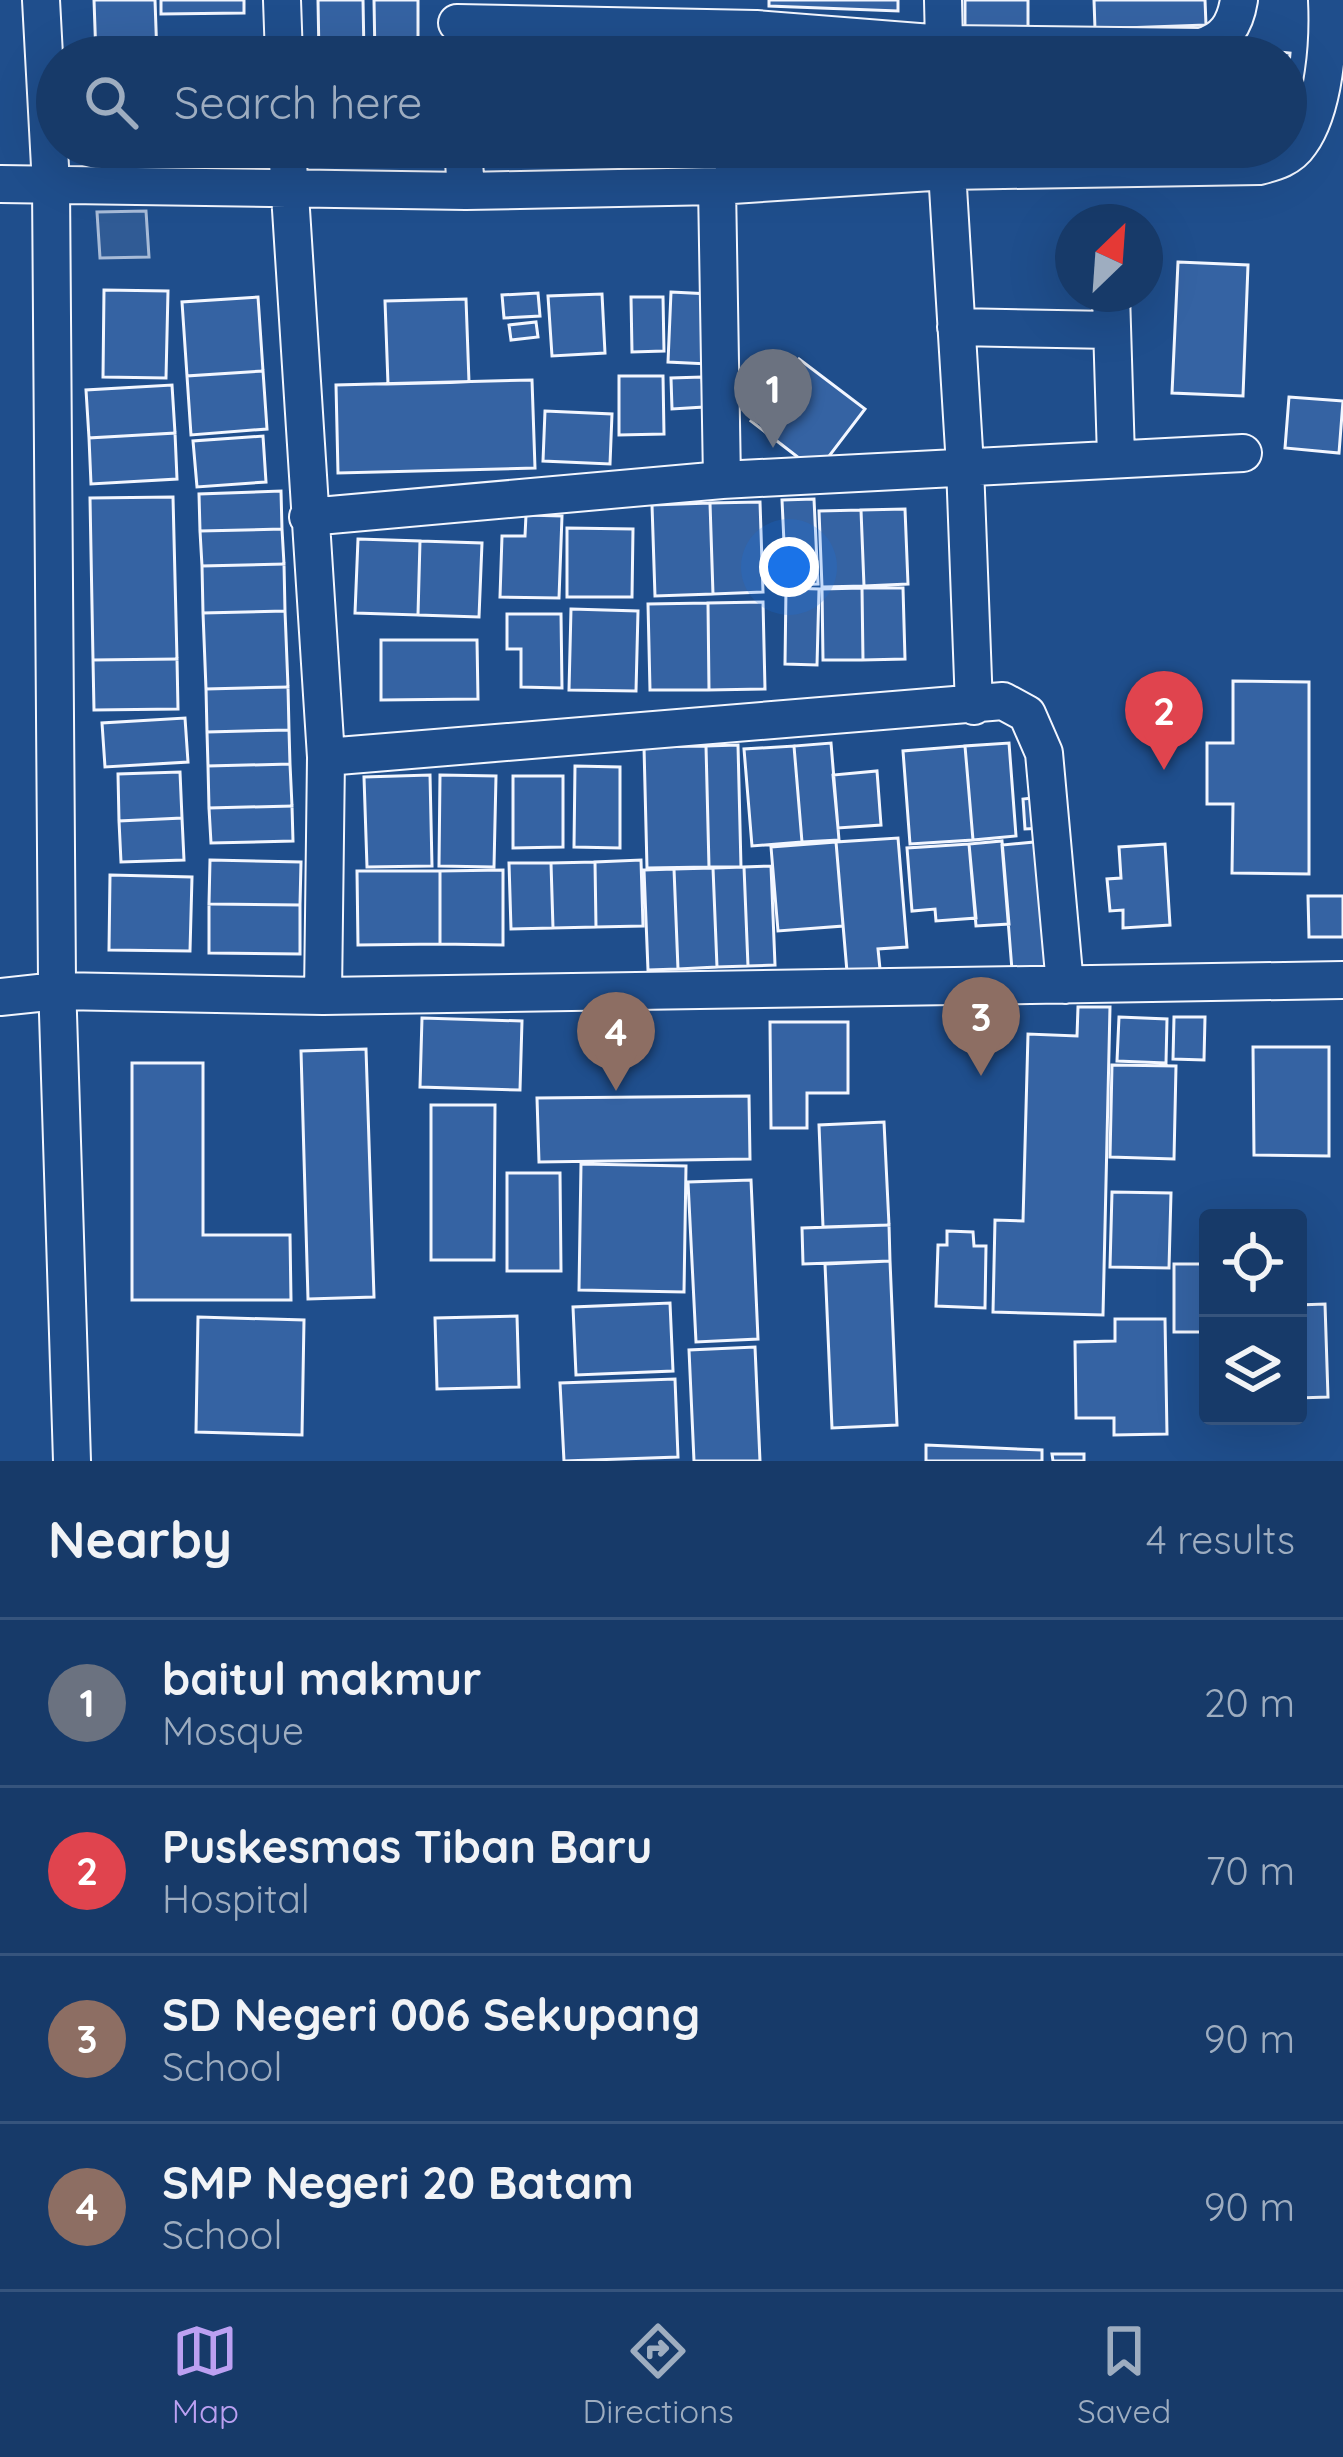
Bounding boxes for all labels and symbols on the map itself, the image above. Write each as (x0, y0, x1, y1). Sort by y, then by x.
north arrow (1055, 204, 1163, 312)
pin: 1 (734, 349, 812, 448)
your location (759, 537, 819, 597)
pin: 2 (1125, 671, 1203, 770)
pin: 3 (942, 977, 1020, 1076)
pin: 4 (577, 992, 655, 1091)

